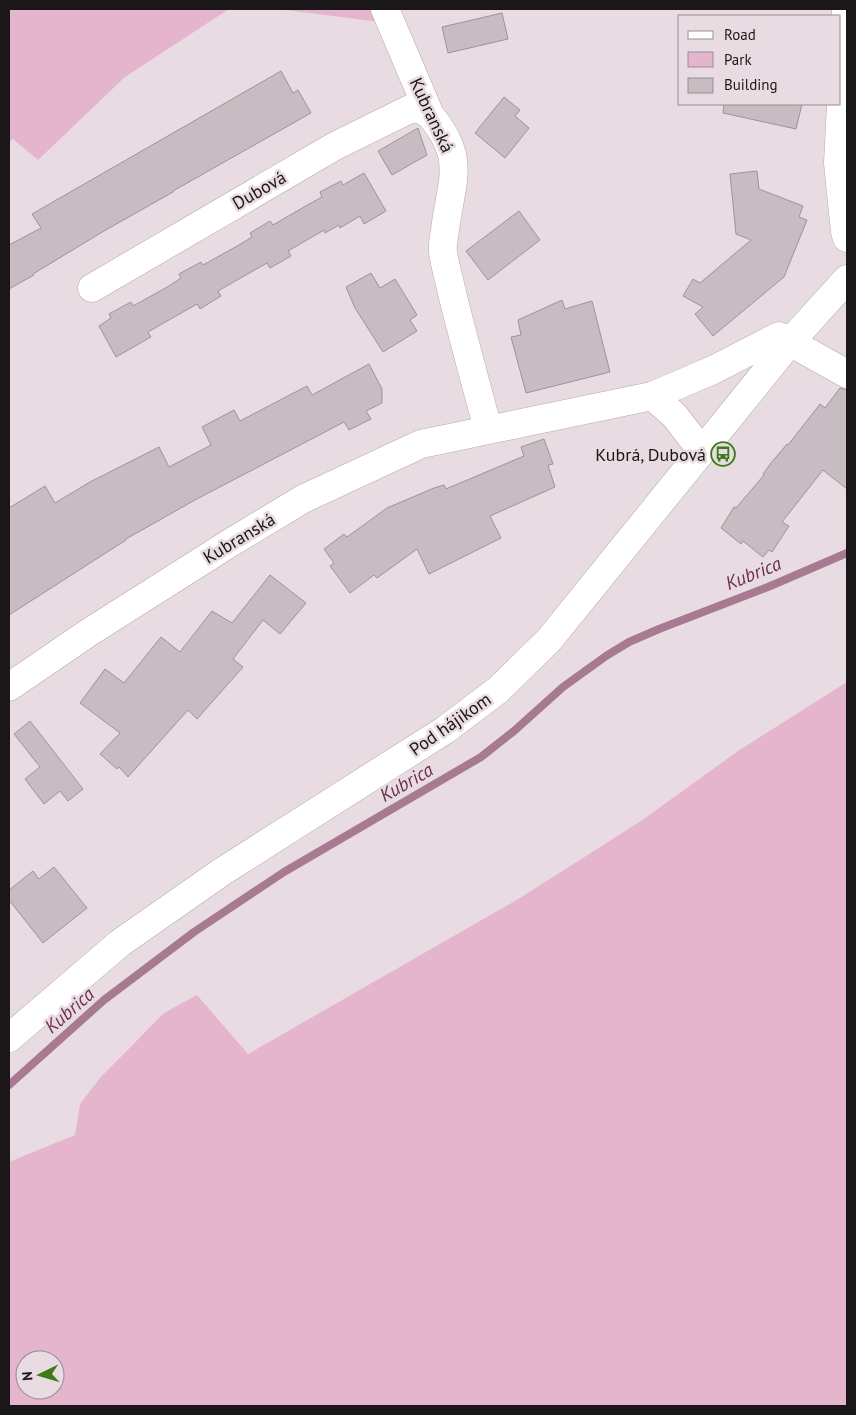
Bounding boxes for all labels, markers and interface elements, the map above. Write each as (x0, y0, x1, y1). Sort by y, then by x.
legend (678, 15, 841, 105)
text: Road (724, 25, 756, 44)
text: Park (724, 50, 752, 69)
street label: Kubranská (405, 74, 459, 156)
text: Building (724, 75, 778, 94)
street label: Dubová (228, 165, 290, 215)
bus stop icon: Kubrá, Dubová (710, 441, 736, 467)
place label: Kubrá, Dubová (595, 443, 706, 466)
street label: Kubranská (199, 508, 279, 568)
water label: Kubrica (722, 551, 785, 595)
street label: Pod hájikom (405, 687, 495, 761)
water label: Kubrica (375, 757, 438, 807)
water label: Kubrica (39, 981, 99, 1038)
north arrow (15, 1350, 65, 1400)
text: N (18, 1371, 36, 1382)

